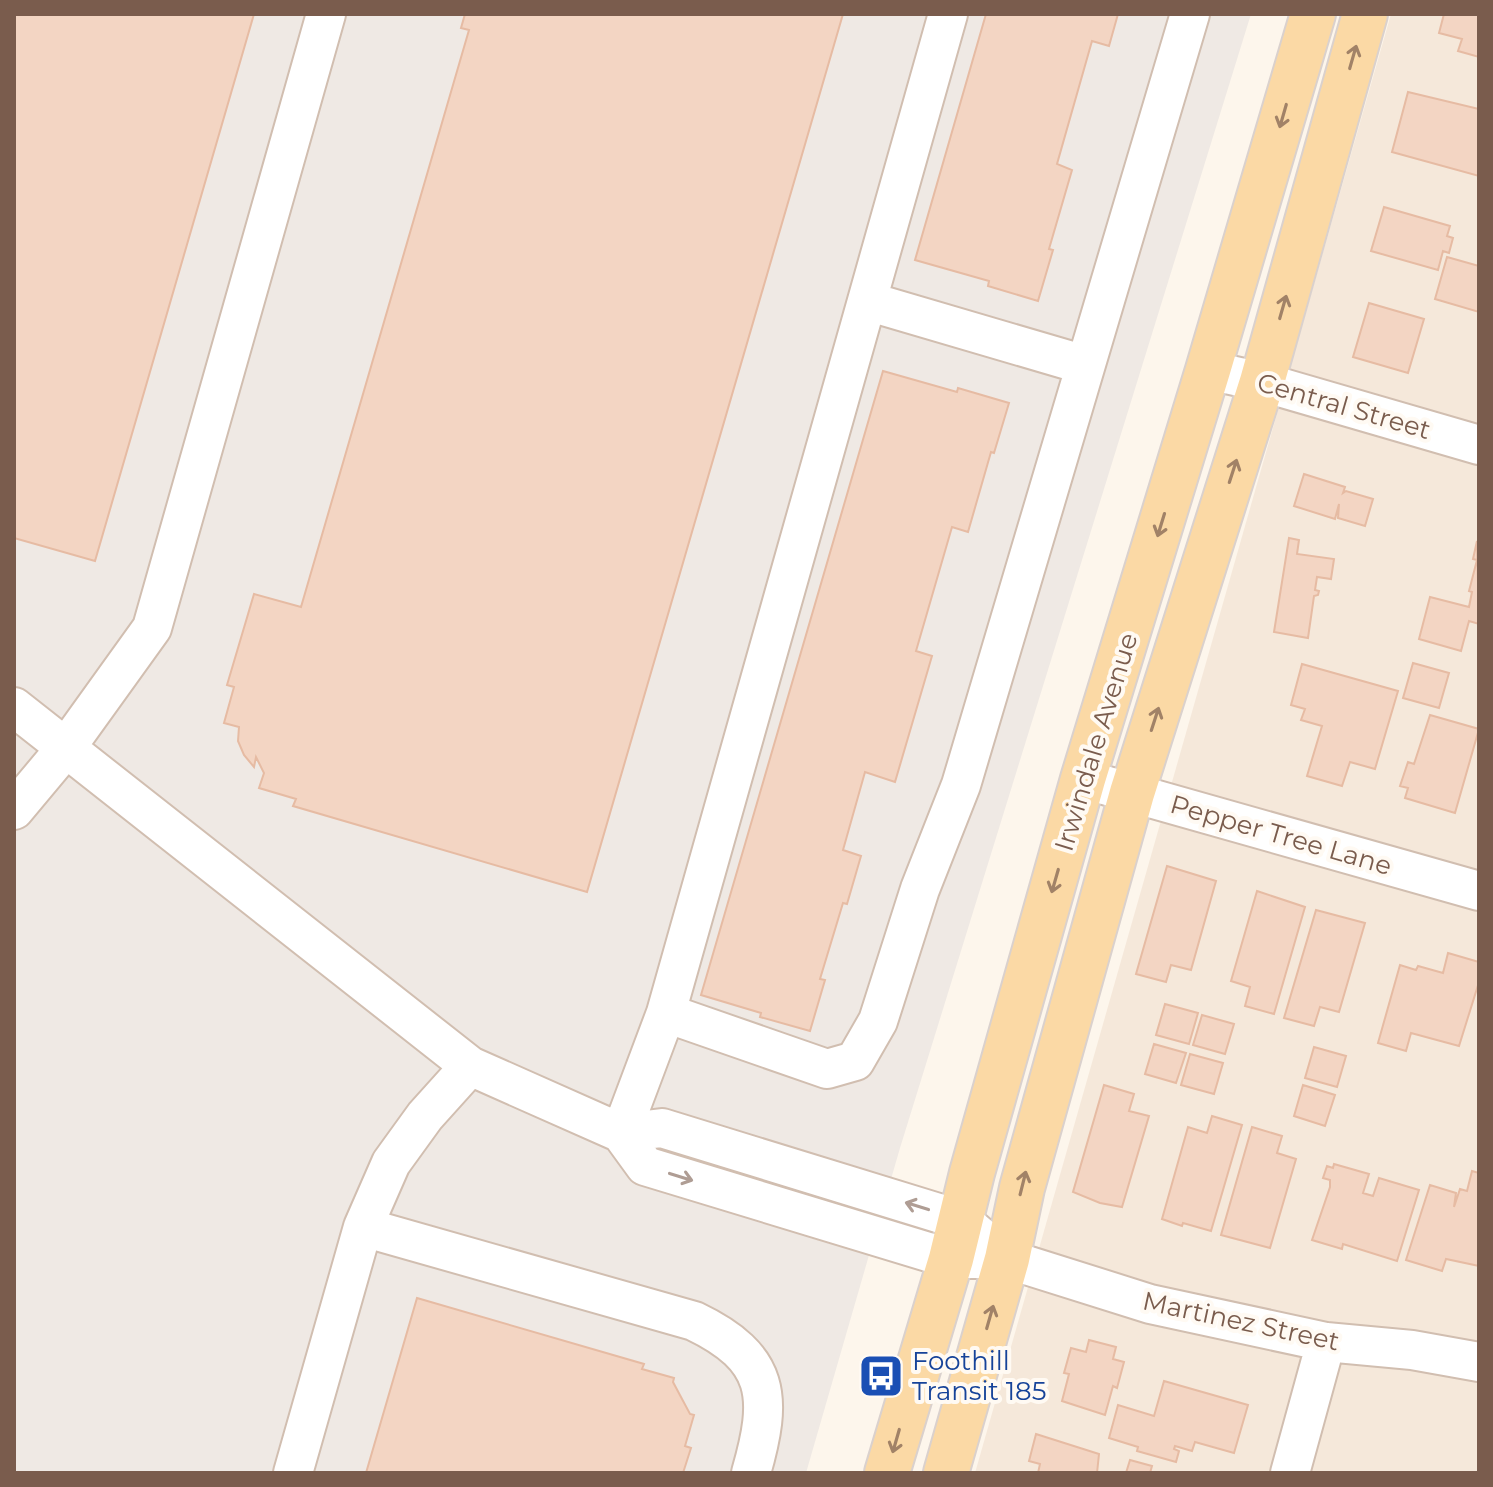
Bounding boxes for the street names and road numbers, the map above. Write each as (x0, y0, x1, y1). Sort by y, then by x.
street label: Central Street (1254, 366, 1434, 446)
street label: Irwindale Avenue (1048, 629, 1144, 855)
street label: Pepper Tree Lane (1166, 788, 1396, 882)
street label: Martinez Street (1140, 1285, 1342, 1357)

